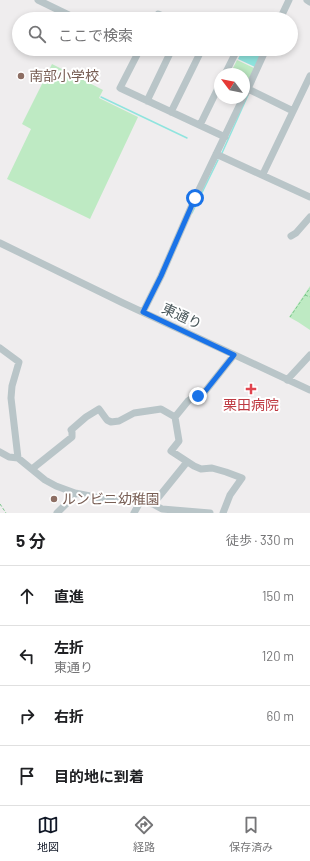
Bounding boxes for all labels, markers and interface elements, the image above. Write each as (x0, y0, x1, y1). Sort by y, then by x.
search box (12, 12, 298, 56)
icon: search (26, 23, 48, 45)
text: ここで検索 (58, 26, 133, 44)
place label: 南部小学校 (29, 67, 99, 84)
north arrow (214, 68, 250, 104)
marker: 南部小学校 (16, 71, 26, 81)
route start (186, 189, 204, 207)
street label: 東通り (160, 299, 205, 332)
marker: 栗田病院 (245, 383, 257, 395)
route end (189, 387, 207, 405)
place label: 栗田病院 (223, 396, 279, 413)
place label: ルンビニ幼稚園 (62, 490, 160, 507)
marker: ルンビニ幼稚園 (49, 494, 59, 504)
text: 5 分 (16, 530, 46, 550)
text: 徒歩 · 330 m (226, 532, 294, 548)
icon: ahead (16, 585, 38, 607)
text: 直進 (54, 587, 84, 605)
text: 150 m (262, 588, 294, 604)
text: 左折 (54, 638, 84, 656)
icon: left (16, 645, 38, 667)
text: 120 m (262, 648, 294, 664)
text: 東通り (54, 659, 93, 675)
icon: right (16, 705, 38, 727)
text: 右折 (54, 707, 84, 725)
text: 60 m (267, 708, 294, 724)
icon: arrive (16, 765, 38, 787)
text: 目的地に到着 (54, 767, 144, 785)
tab: 地図 (37, 814, 59, 854)
tab: 経路 (133, 814, 155, 854)
tab: 保存済み (229, 814, 273, 854)

